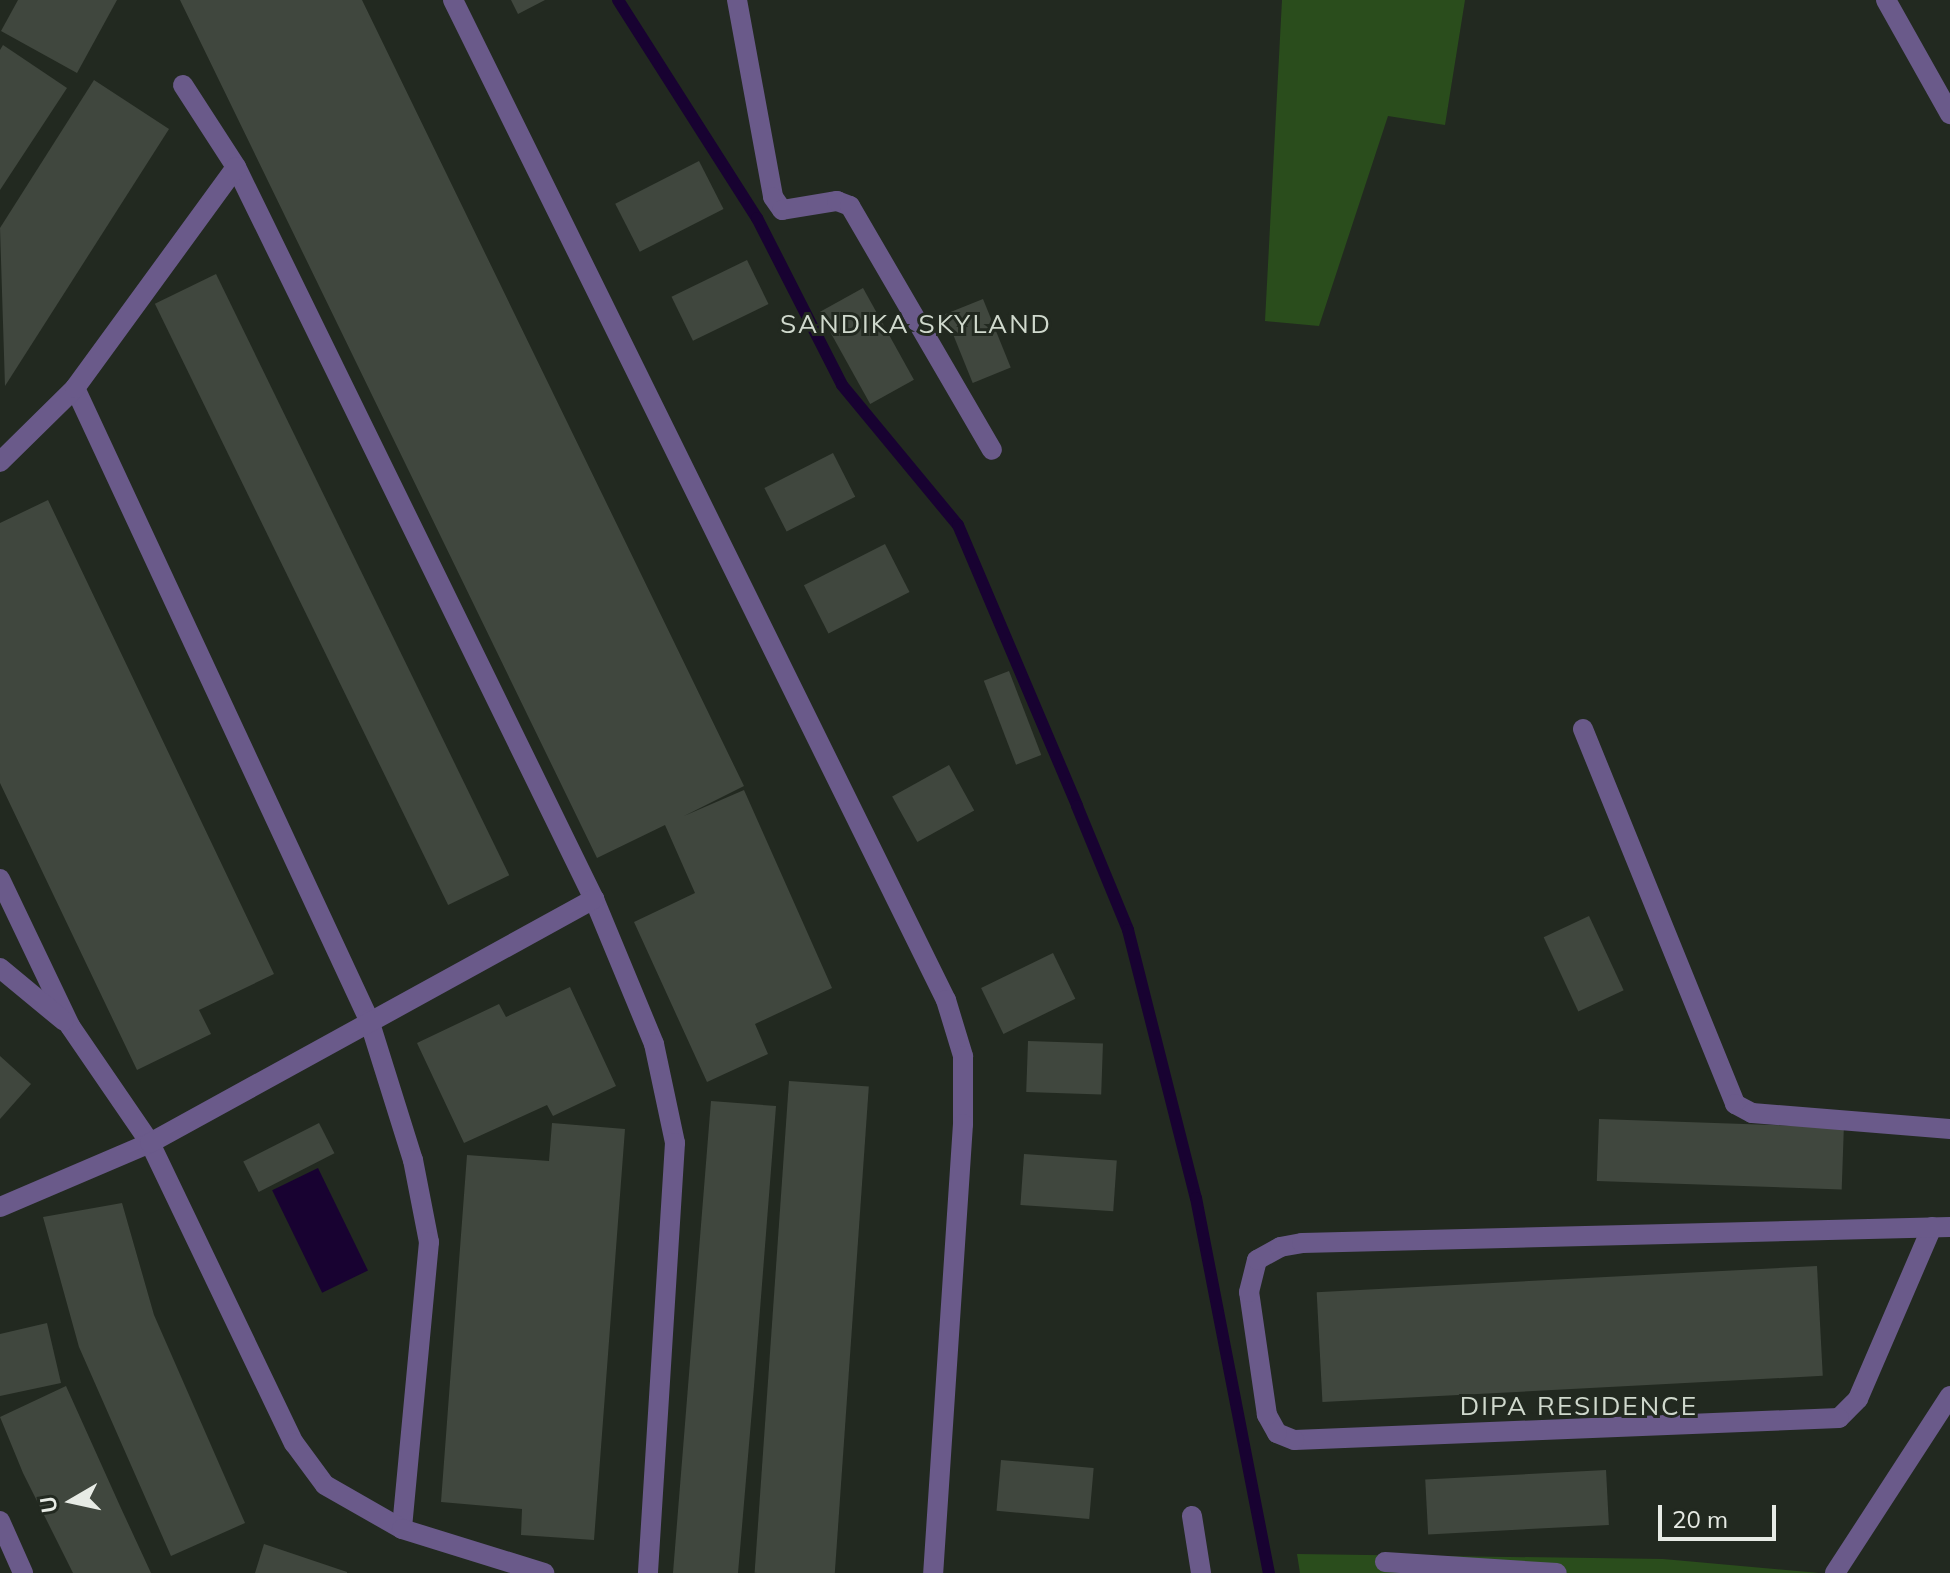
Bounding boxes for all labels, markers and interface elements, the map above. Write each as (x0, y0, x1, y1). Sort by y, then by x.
district label: SANDIKA SKYLAND (780, 308, 1052, 340)
district label: DIPA RESIDENCE (1460, 1390, 1698, 1422)
north arrow (32, 1461, 112, 1541)
scale bar (1662, 1489, 1780, 1539)
text: U (33, 1495, 63, 1515)
text: 20 m (1672, 1504, 1728, 1534)

